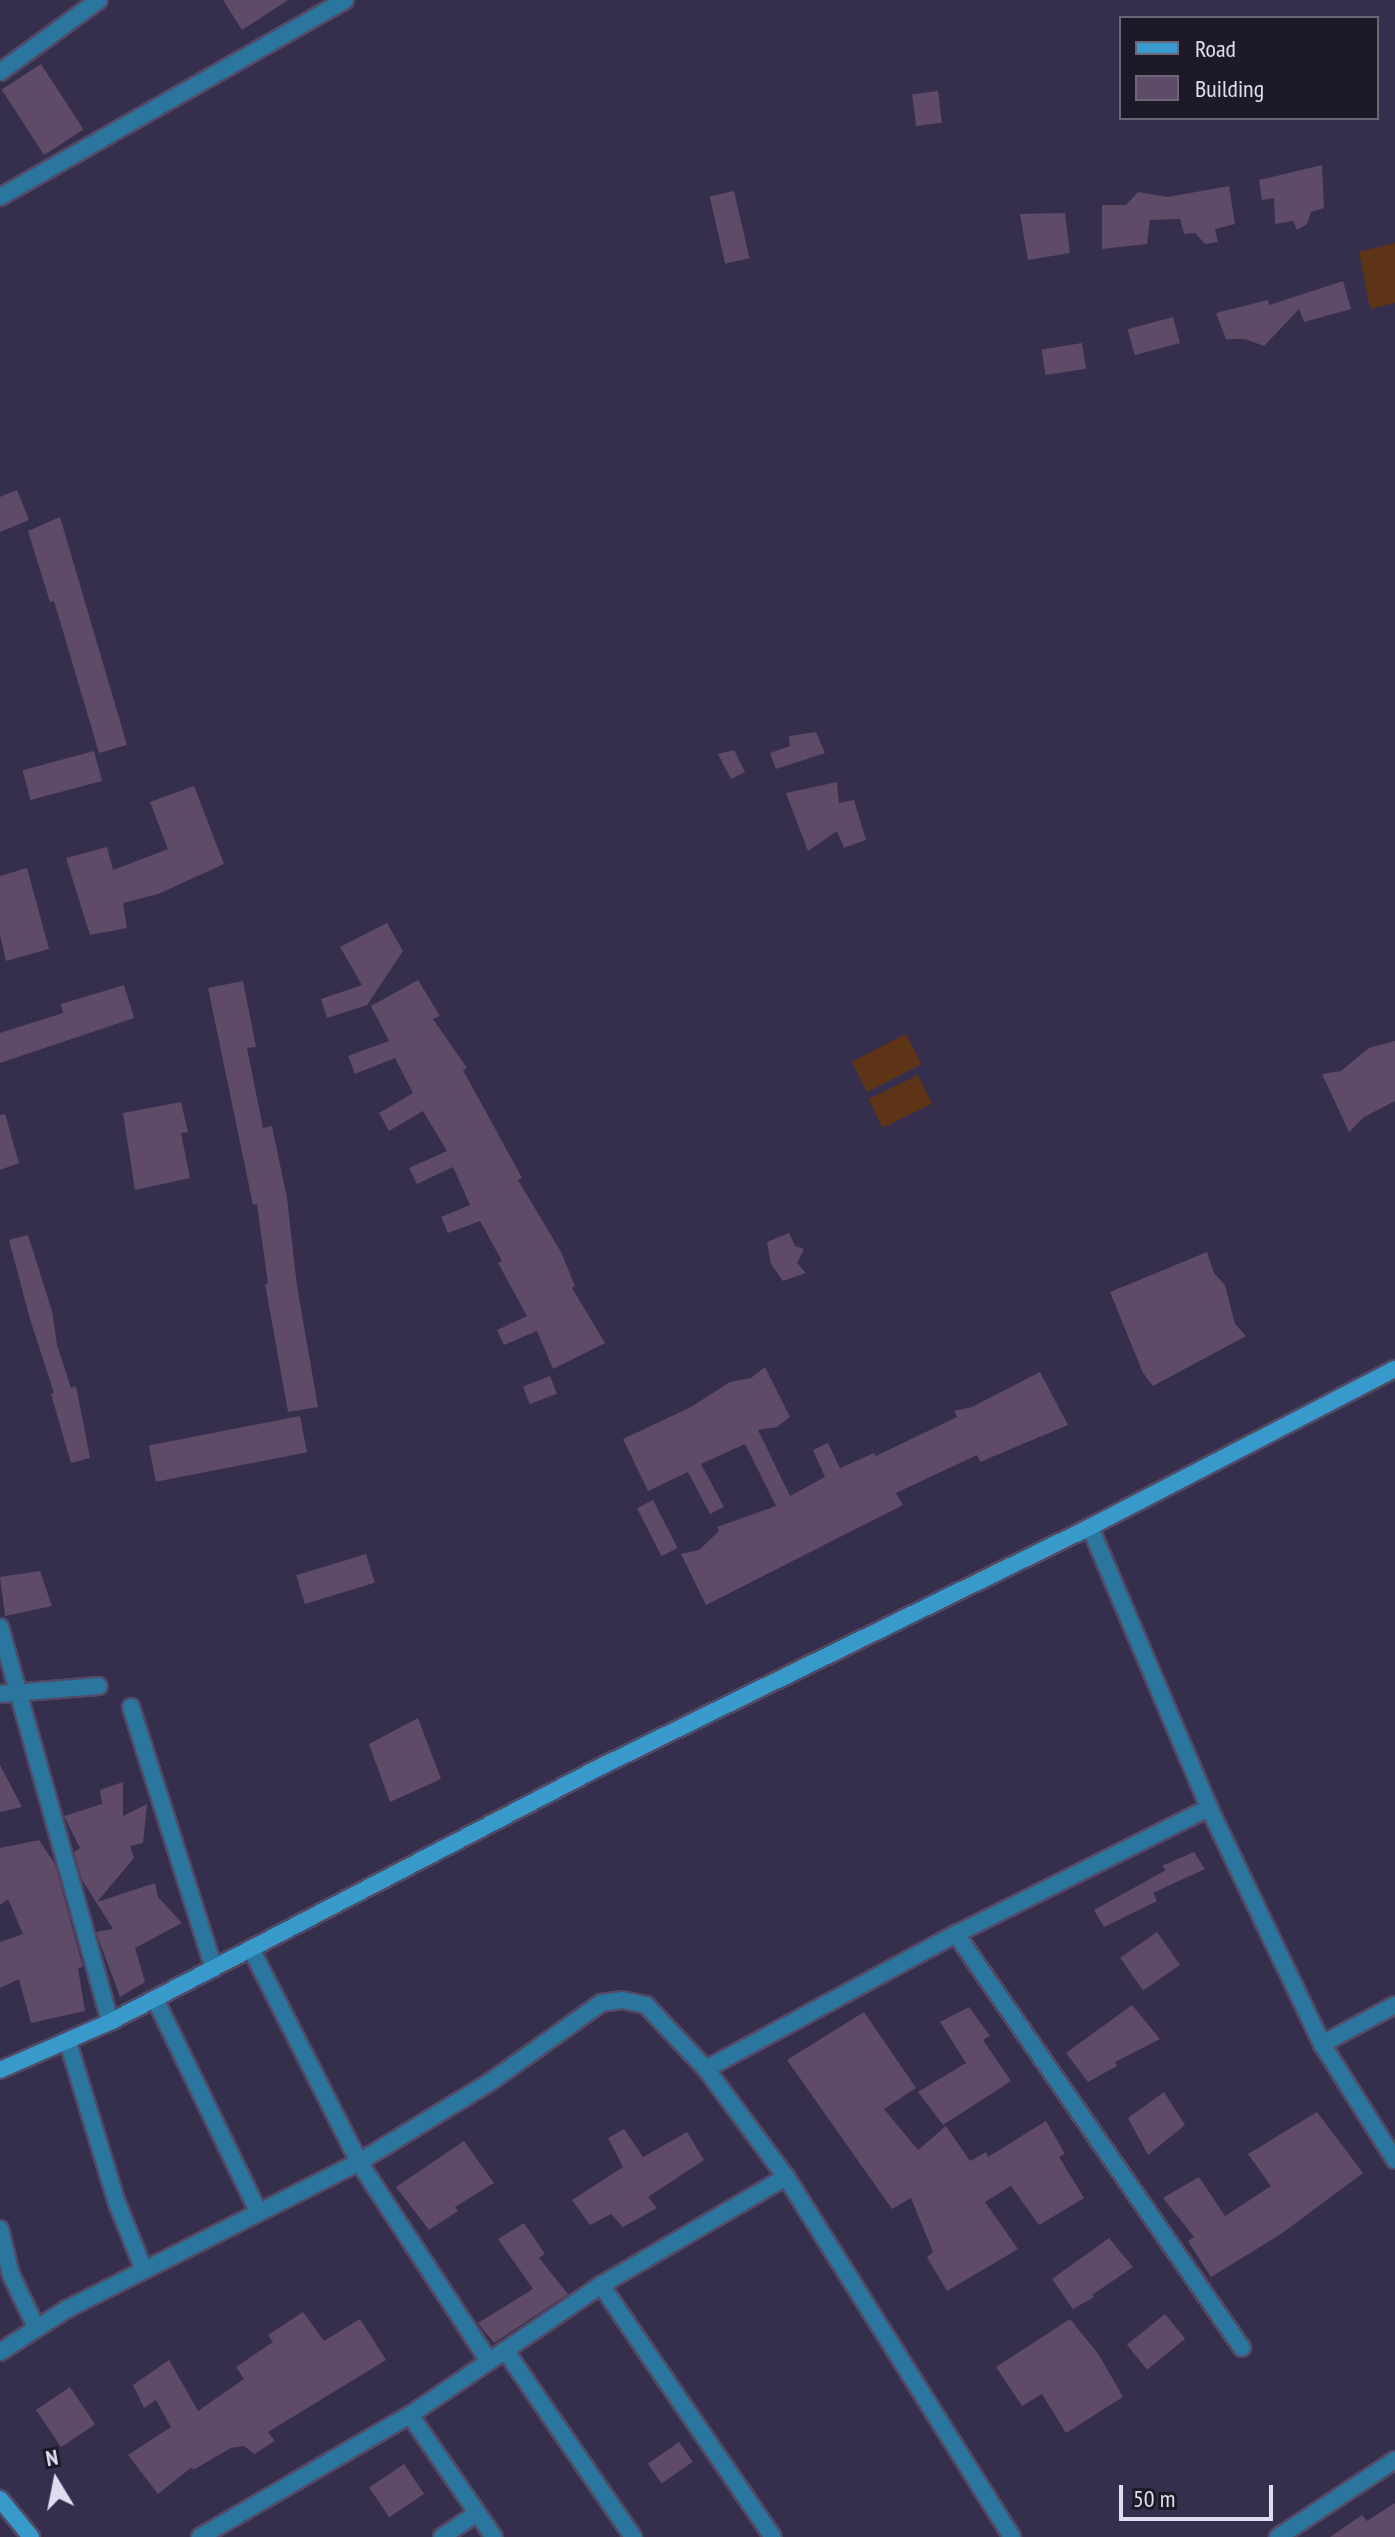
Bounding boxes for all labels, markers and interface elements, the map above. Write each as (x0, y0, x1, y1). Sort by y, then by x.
legend (1119, 16, 1379, 120)
text: Road (1195, 33, 1236, 64)
text: Building (1195, 73, 1264, 104)
north arrow (16, 2441, 96, 2521)
text: N (44, 2443, 60, 2472)
scale bar (1123, 2469, 1277, 2519)
text: 50 m (1133, 2483, 1175, 2514)

